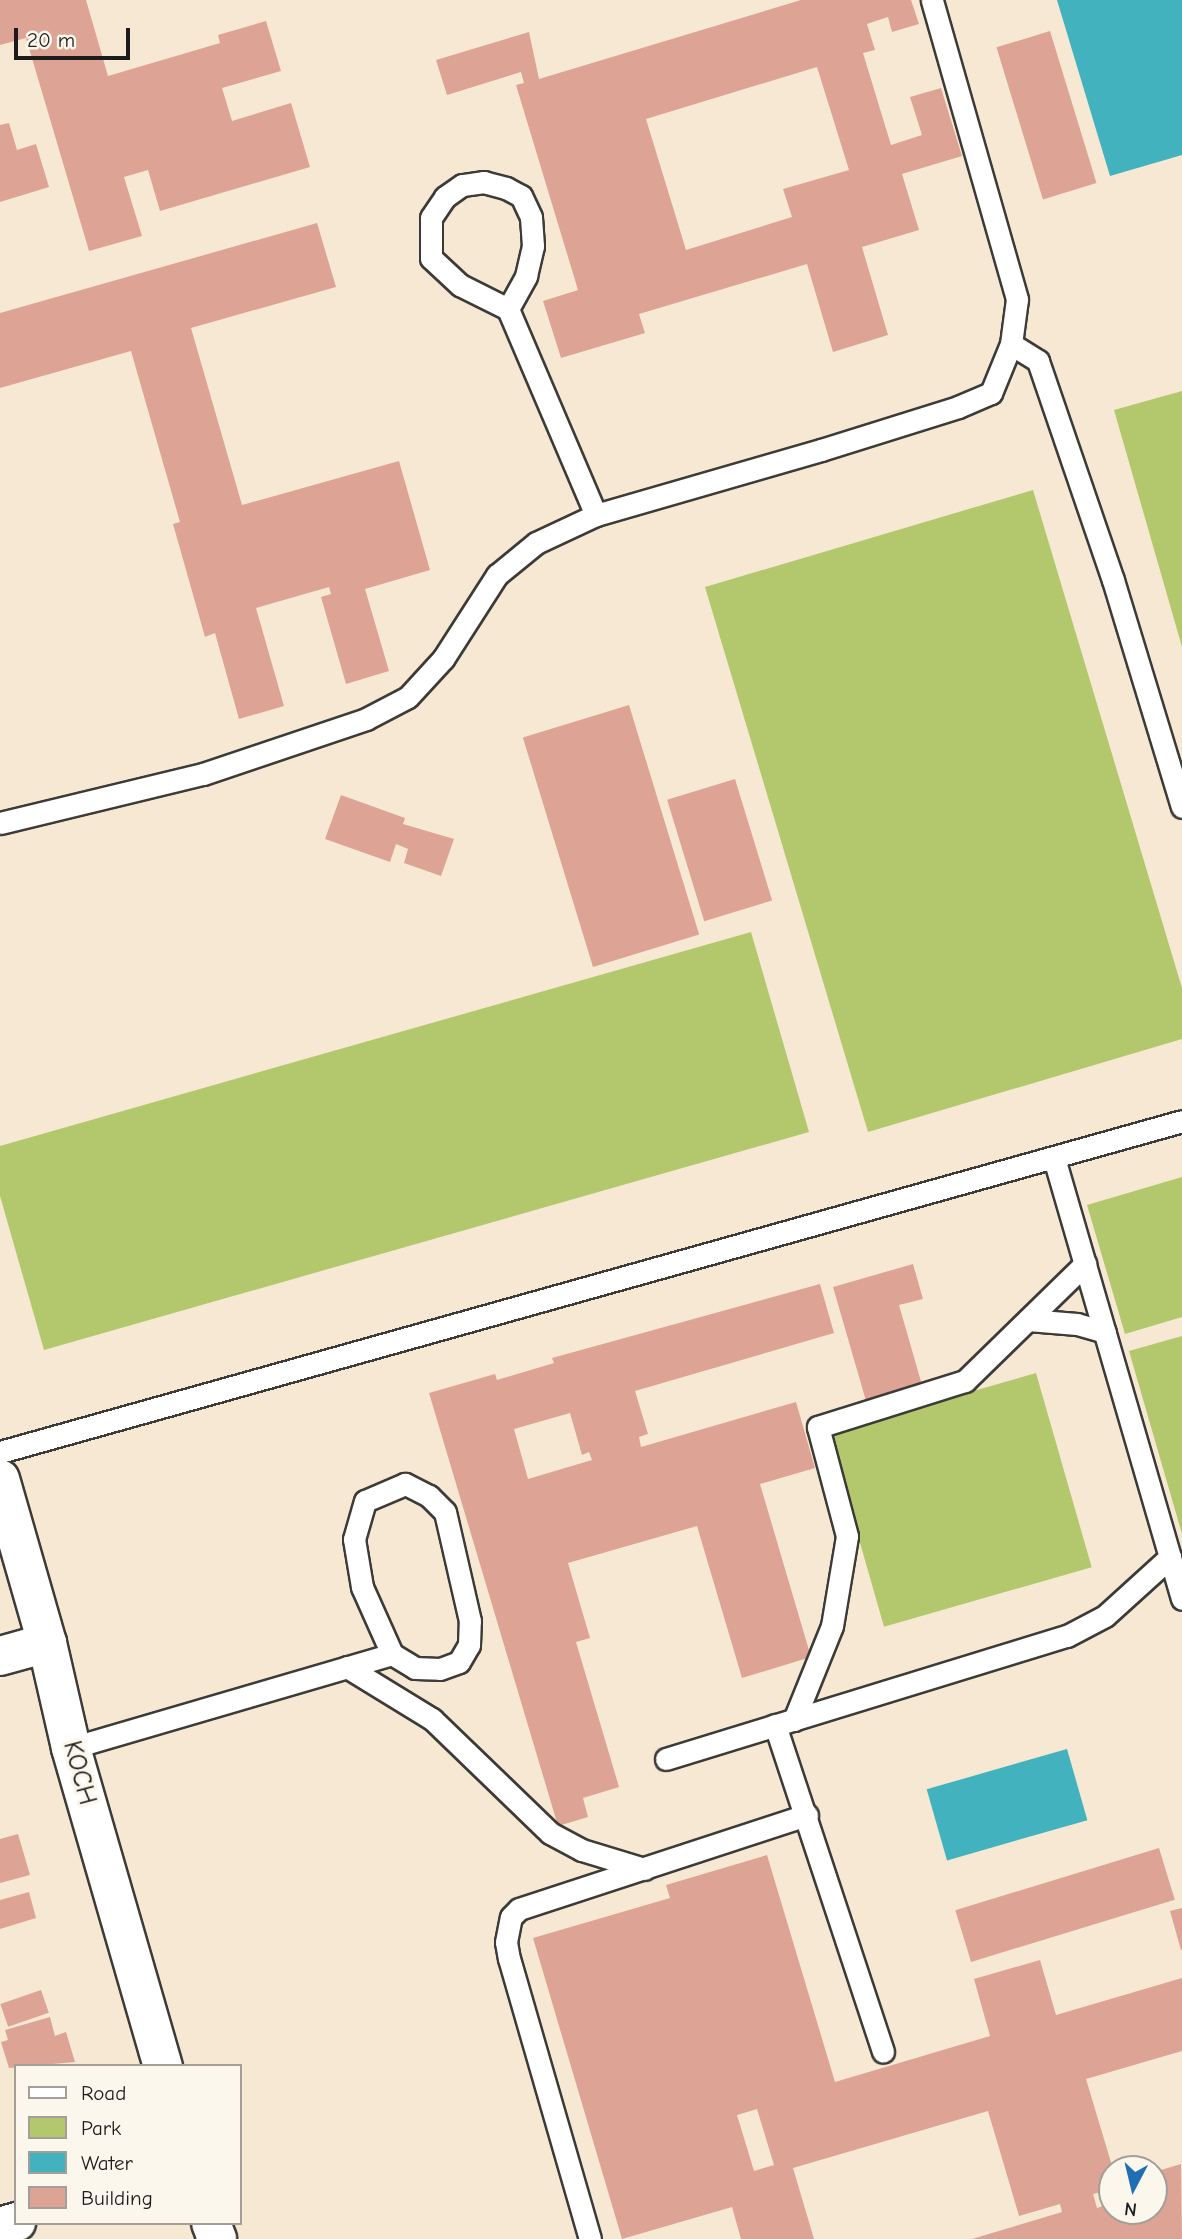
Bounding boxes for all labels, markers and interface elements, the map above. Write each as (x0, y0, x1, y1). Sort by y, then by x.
scale bar (18, 14, 133, 58)
text: 20 m (27, 28, 75, 52)
street label: KOCH (56, 1738, 102, 1808)
legend (14, 2064, 242, 2225)
text: Road (81, 2081, 126, 2105)
text: Park (81, 2116, 121, 2140)
text: Water (81, 2151, 133, 2175)
north arrow (1098, 2155, 1168, 2225)
text: Building (81, 2186, 153, 2210)
text: N (1123, 2197, 1138, 2221)

